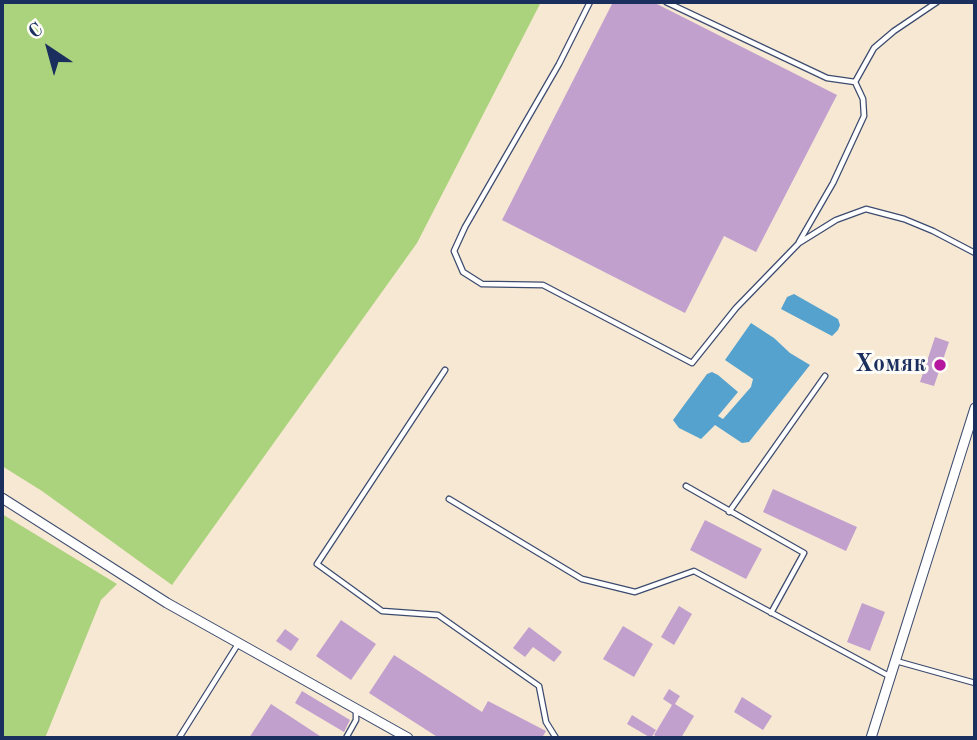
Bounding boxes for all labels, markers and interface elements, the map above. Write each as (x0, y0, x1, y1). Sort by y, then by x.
north arrow (14, 14, 84, 84)
text: С (26, 20, 47, 43)
place label: Хомяк (855, 351, 926, 379)
marker: Хомяк (932, 357, 948, 373)

